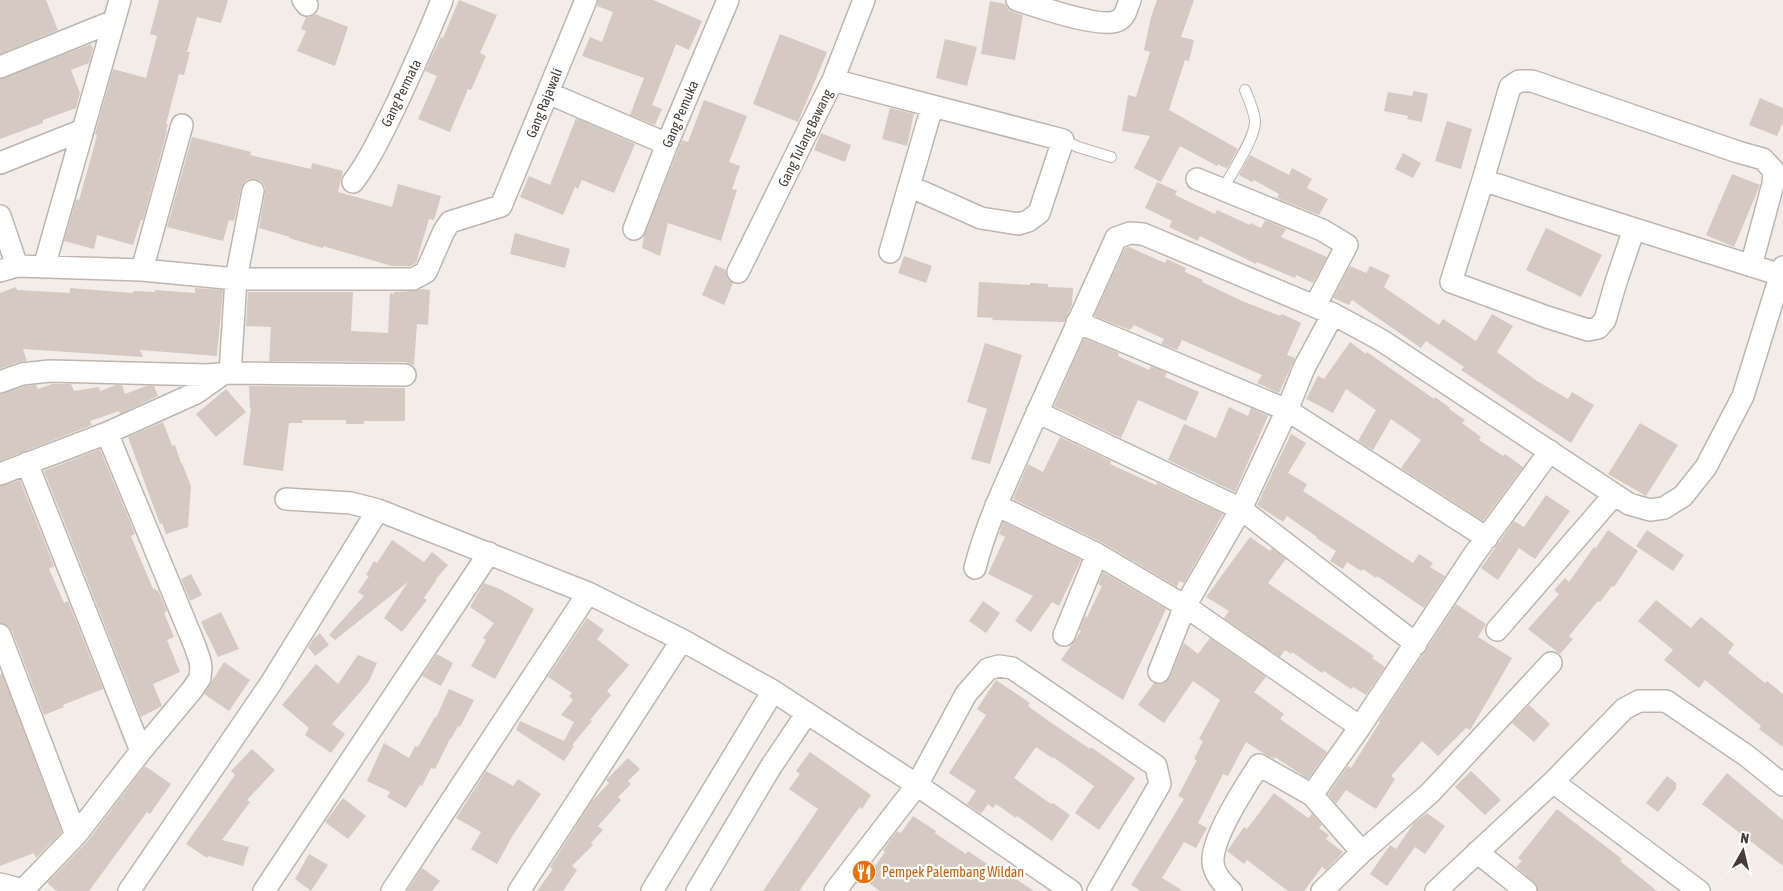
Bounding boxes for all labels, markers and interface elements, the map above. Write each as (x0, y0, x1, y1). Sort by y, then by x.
street label: Gang Permata (378, 57, 424, 129)
street label: Gang Rajawali (523, 66, 565, 140)
street label: Gang Pemuka (659, 78, 701, 150)
street label: Gang Tulang Bawang (774, 87, 836, 189)
north arrow (1718, 826, 1768, 876)
text: N (1740, 830, 1750, 847)
restaurant icon: Pempek Palembang Wildan (851, 859, 877, 885)
place label: Pempek Palembang Wildan (882, 864, 1024, 880)

